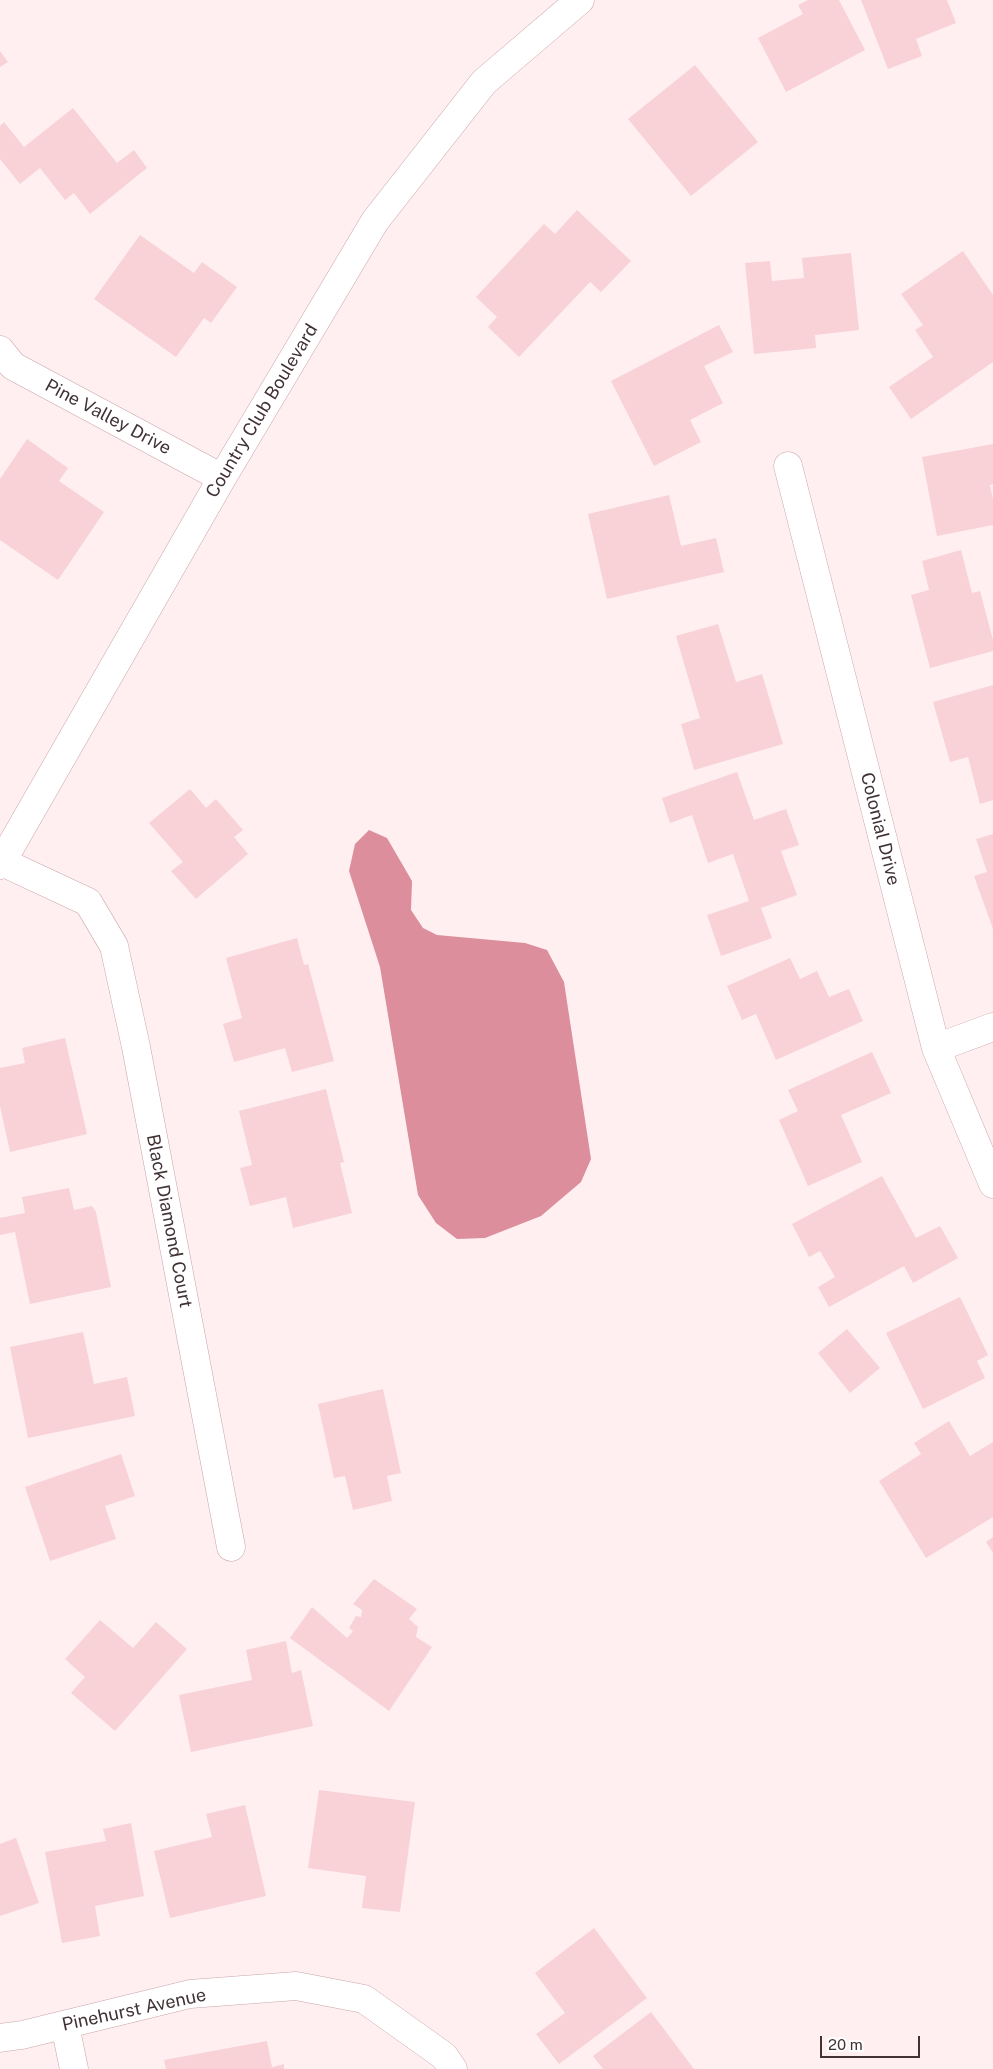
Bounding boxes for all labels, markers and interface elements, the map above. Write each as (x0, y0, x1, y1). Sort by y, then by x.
street label: Country Club Boulevard (202, 320, 322, 502)
street label: Pine Valley Drive (41, 375, 175, 459)
street label: Colonial Drive (856, 770, 904, 888)
street label: Black Diamond Court (142, 1132, 196, 1310)
street label: Pinehurst Avenue (60, 1984, 208, 2036)
scale bar (823, 2026, 923, 2058)
text: 20 m (828, 2036, 863, 2053)

